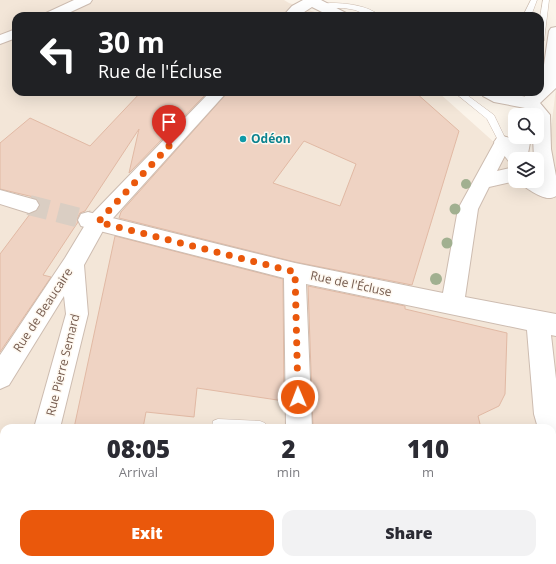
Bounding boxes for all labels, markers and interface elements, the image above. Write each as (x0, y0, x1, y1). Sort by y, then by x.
text: 30 m (98, 23, 165, 61)
icon: left (32, 28, 84, 80)
text: Rue de l'Écluse (98, 59, 222, 83)
pin (152, 105, 186, 146)
map controls (508, 108, 544, 188)
button: search (508, 108, 544, 144)
icon: arrive (158, 111, 180, 133)
place label: Odéon (251, 130, 291, 147)
marker: Odéon (238, 134, 248, 144)
button: layers (508, 152, 544, 188)
street label: Rue de Beaucaire (9, 264, 76, 355)
street label: Rue de l'Écluse (309, 267, 394, 300)
street label: Rue Pierre Semard (42, 312, 83, 418)
position arrow (277, 376, 319, 418)
text: 08:05 (107, 432, 170, 465)
text: 2 (281, 432, 296, 465)
text: 110 (407, 432, 449, 465)
text: Arrival (119, 463, 158, 481)
text: min (277, 463, 300, 481)
text: m (422, 463, 434, 481)
button: Exit (20, 510, 274, 556)
button: Share (282, 510, 536, 556)

